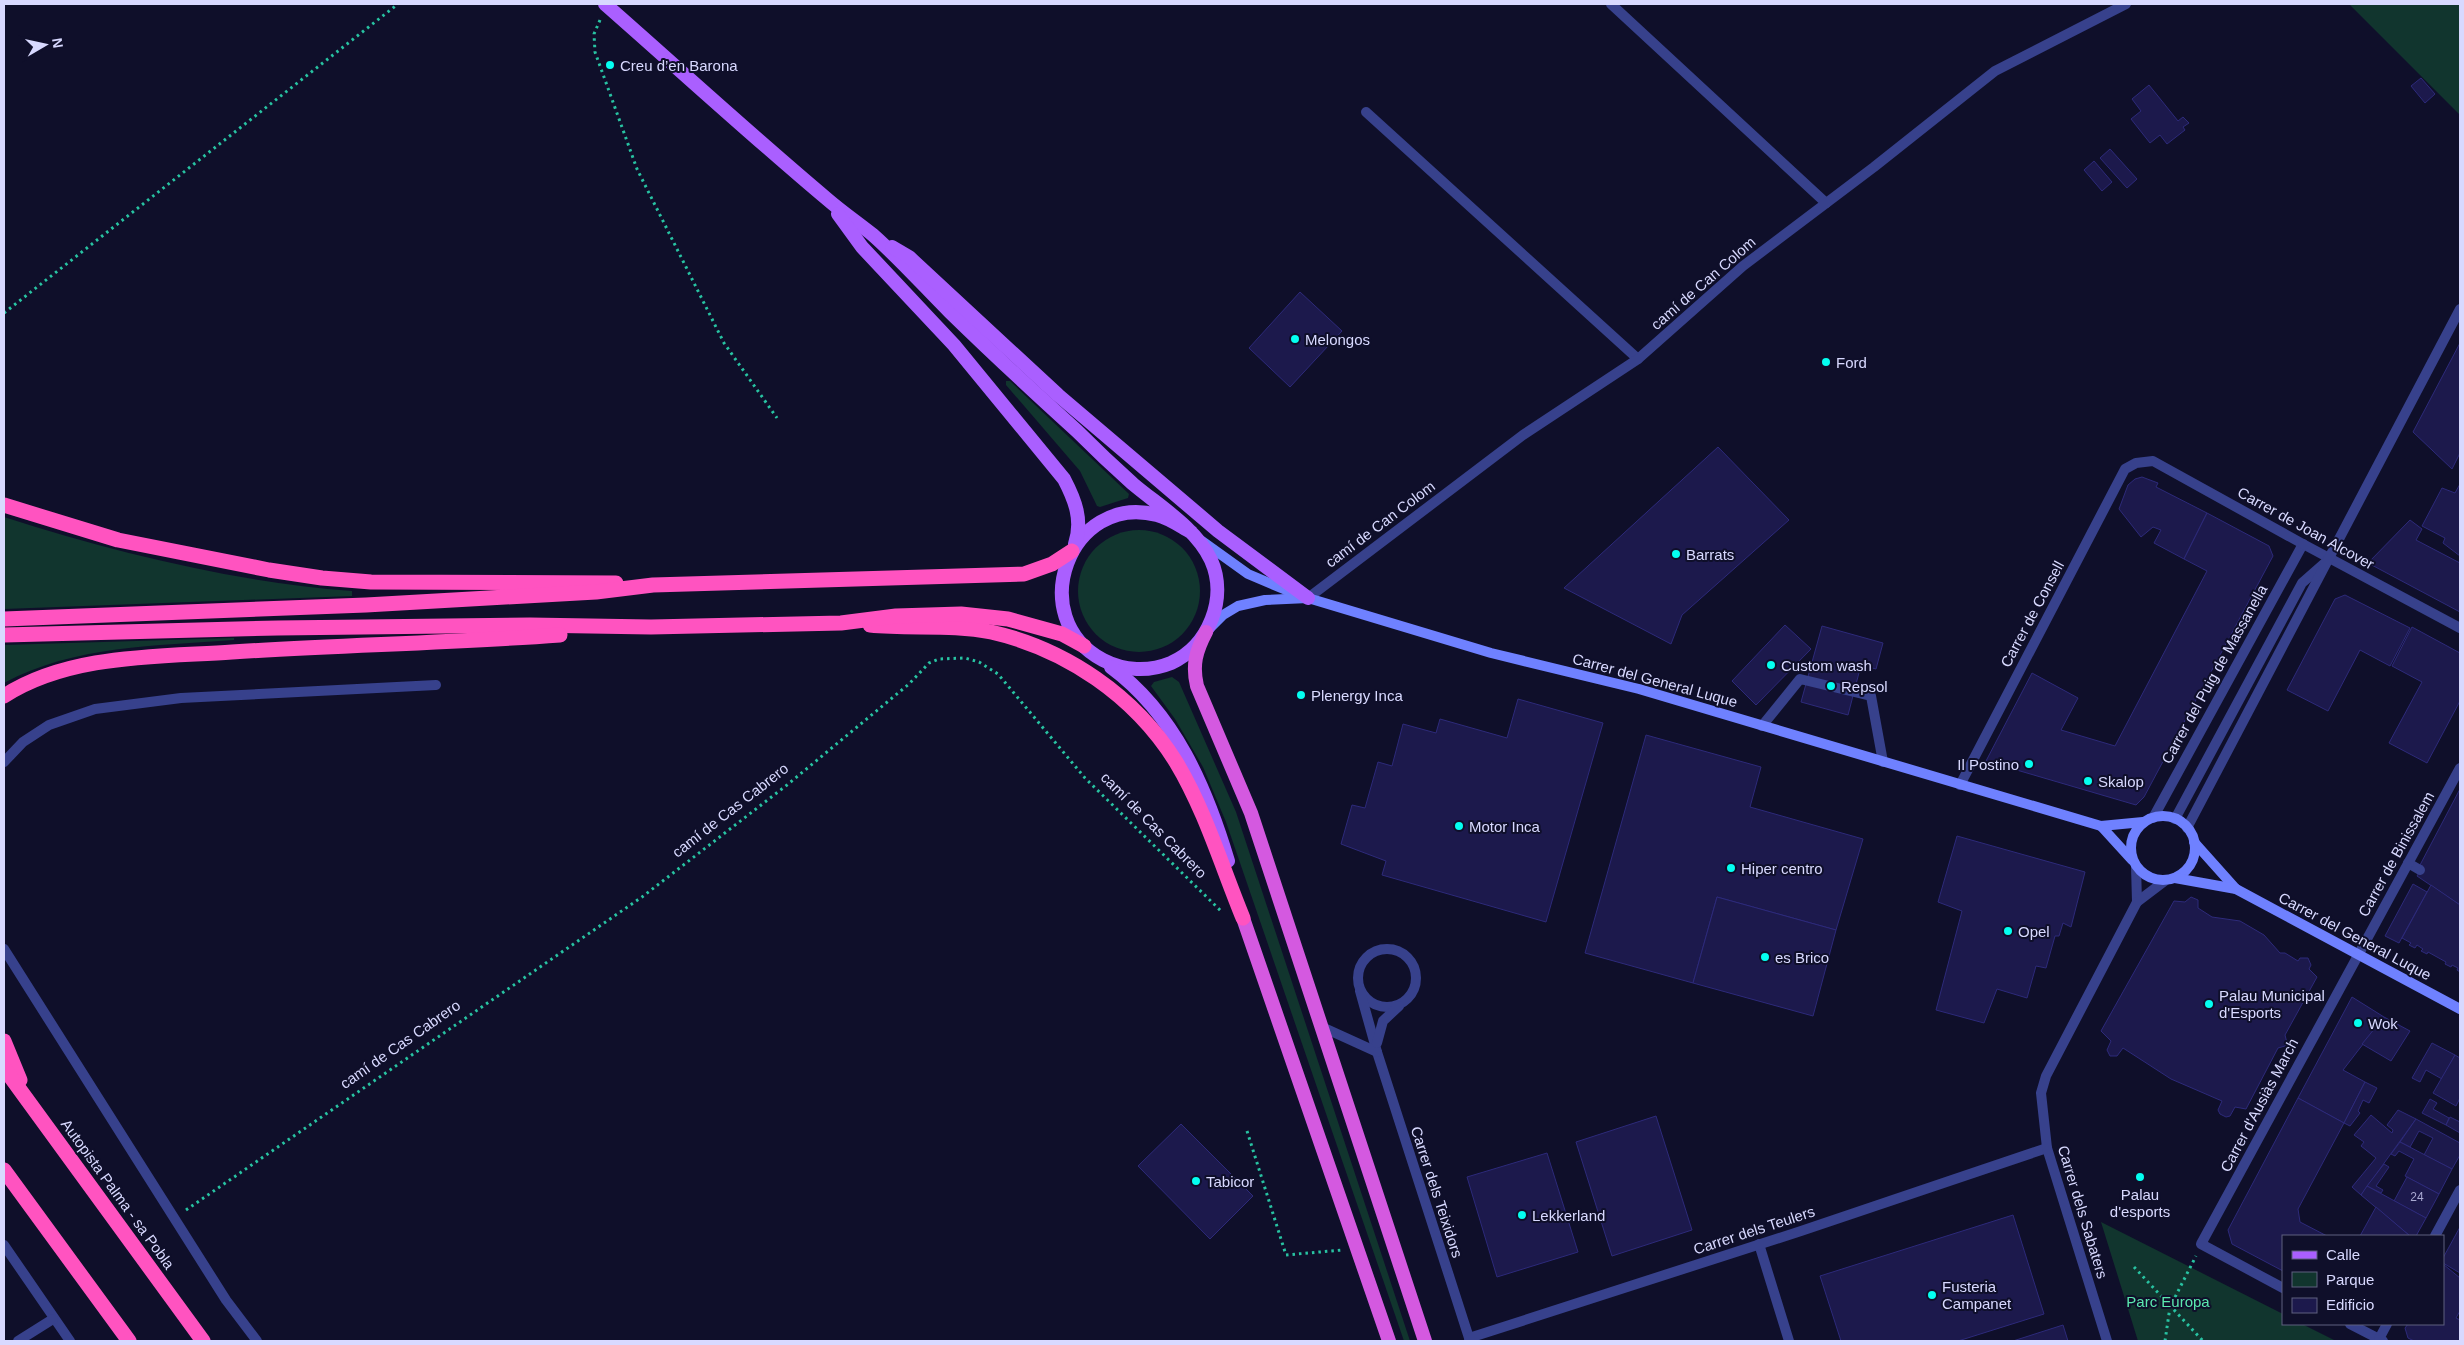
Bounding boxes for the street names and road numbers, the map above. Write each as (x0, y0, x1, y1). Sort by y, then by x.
street label: camí de Can Colom (1647, 233, 1759, 333)
street label: camí de Can Colom (1322, 477, 1438, 571)
street label: Carrer de Joan Alcover (2235, 483, 2377, 573)
street label: Carrer de Consell (1997, 558, 2067, 670)
street label: Carrer del Puig de Massanella (2158, 581, 2271, 766)
street label: Carrer del General Luque (1571, 650, 1739, 710)
street label: camí de Cas Cabrero (669, 759, 791, 861)
street label: camí de Cas Cabrero (1098, 769, 1210, 881)
street label: Carrer de Binissalem (2355, 789, 2437, 919)
street label: Carrer del General Luque (2276, 889, 2434, 983)
street label: camí de Cas Cabrero (337, 996, 463, 1092)
street label: Carrer d'Ausiàs March (2217, 1035, 2301, 1175)
street label: Autopista Palma - sa Pobla (58, 1116, 178, 1273)
street label: Carrer dels Teixidors (1408, 1124, 1466, 1260)
street label: Carrer dels Sabaters (2055, 1143, 2111, 1281)
street label: Carrer dels Teulers (1691, 1202, 1817, 1258)

